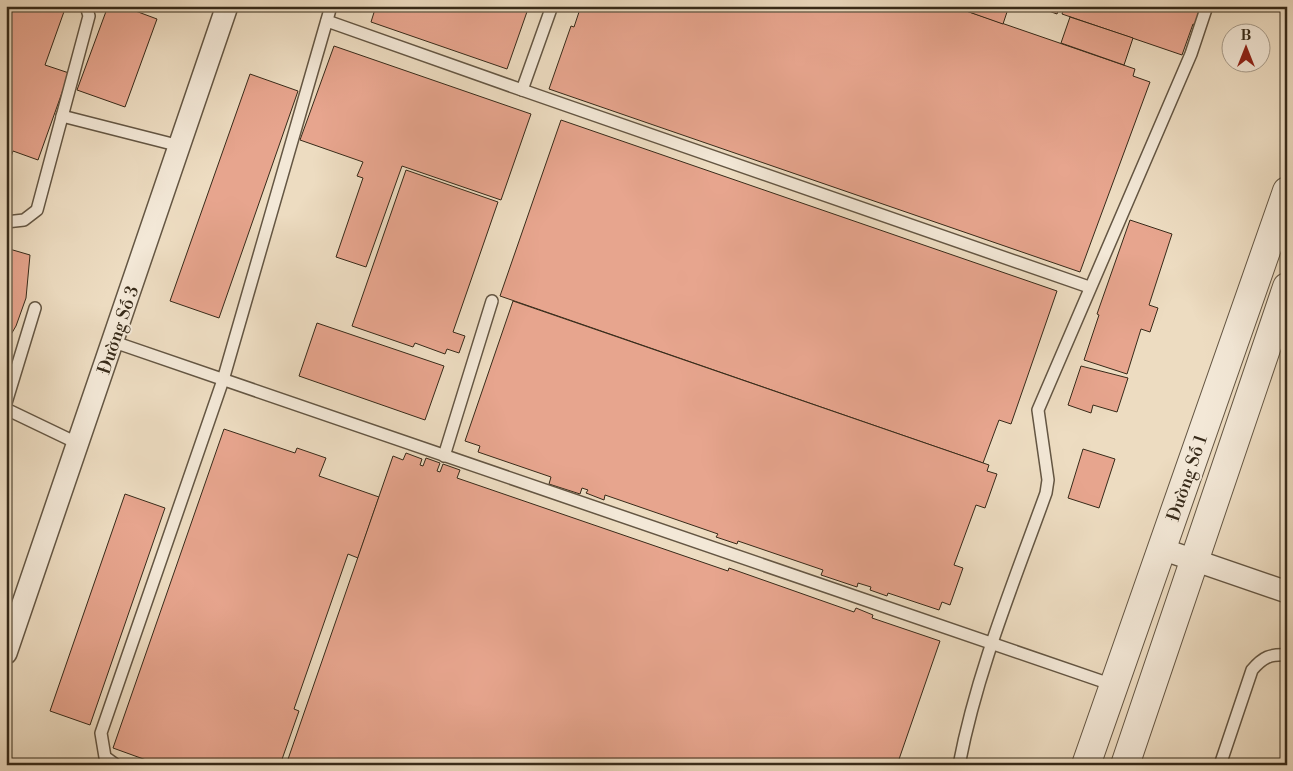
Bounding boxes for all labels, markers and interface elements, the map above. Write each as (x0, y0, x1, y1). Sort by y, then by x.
north arrow (1220, 22, 1270, 72)
text: B (1241, 27, 1251, 45)
street label: Đường Số 3 (93, 283, 144, 378)
street label: Đường Số 1 (1162, 432, 1213, 524)

